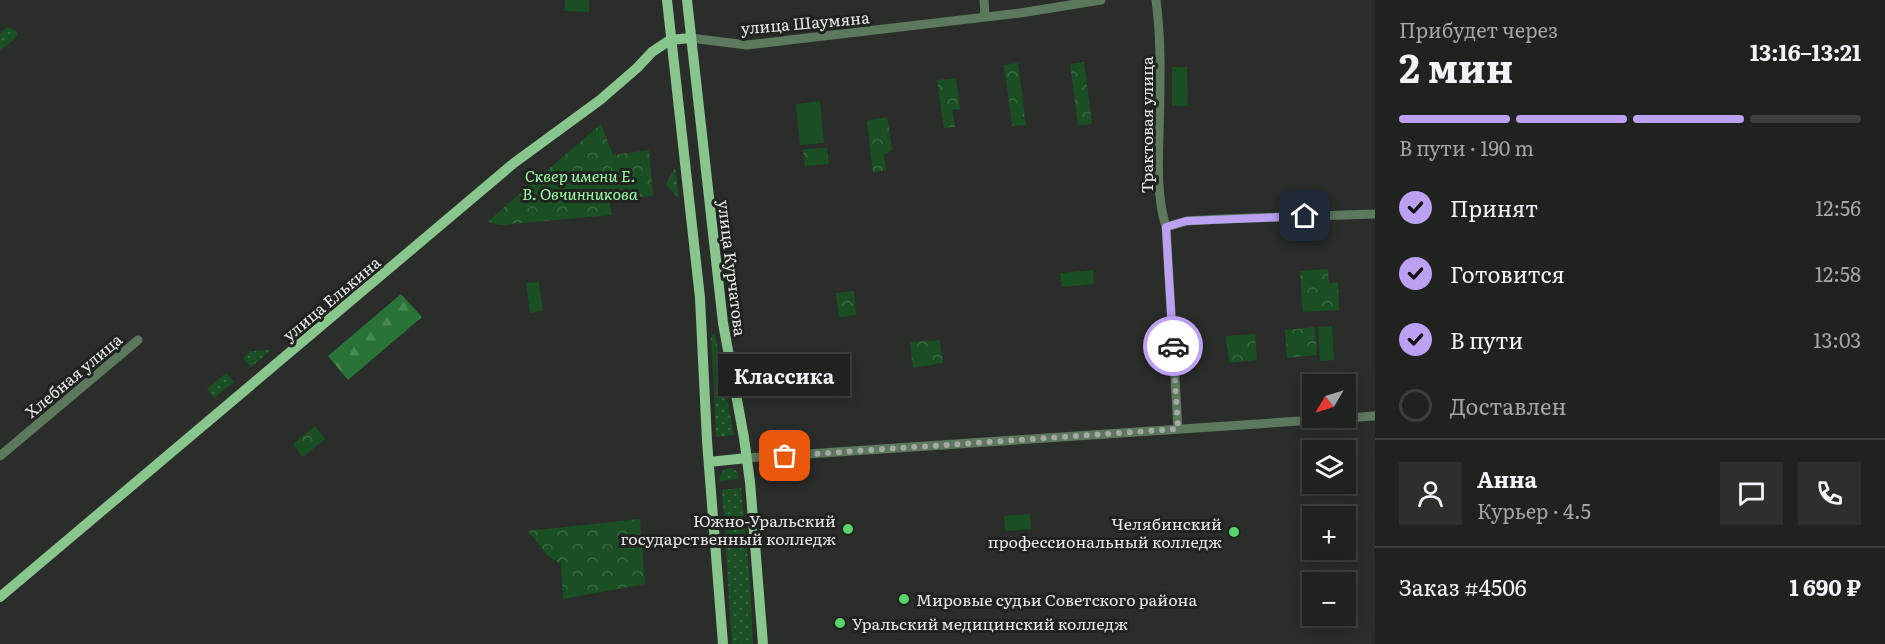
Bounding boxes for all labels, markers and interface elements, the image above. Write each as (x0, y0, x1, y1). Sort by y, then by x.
street label: улица Шаумяна (740, 4, 871, 40)
text: Прибудет через (1399, 14, 1558, 44)
text: 13:16–13:21 (1750, 35, 1861, 68)
text: 2 мин (1399, 37, 1513, 95)
street label: Трактовая улица (1134, 56, 1158, 194)
text: В пути · 190 m (1399, 132, 1534, 162)
park label: Сквер имени Е. В. Овчинникова (522, 163, 639, 205)
pin (1279, 190, 1330, 241)
icon: check (1399, 191, 1432, 224)
text: Принят (1450, 191, 1538, 224)
text: 12:56 (1815, 192, 1861, 222)
street label: улица Курчатова (713, 198, 753, 338)
icon: home (1288, 199, 1321, 232)
street label: улица Елькина (277, 250, 385, 346)
icon: check (1399, 257, 1432, 290)
text: Готовится (1450, 257, 1565, 290)
text: 12:58 (1815, 258, 1861, 288)
courier (1143, 316, 1203, 376)
icon: check (1399, 323, 1432, 356)
text: В пути (1450, 323, 1523, 356)
text: 13:03 (1813, 324, 1861, 354)
street label: Хлебная улица (19, 327, 127, 423)
icon: car (1157, 330, 1190, 363)
callout: Классика (719, 354, 851, 396)
text: Классика (734, 360, 834, 390)
north arrow (1302, 374, 1356, 428)
map controls (1302, 374, 1356, 626)
text: Доставлен (1450, 389, 1567, 422)
pin (759, 430, 810, 481)
icon: bag (768, 439, 801, 472)
button: layers (1302, 440, 1356, 494)
button: person (1399, 462, 1462, 525)
text: Анна (1477, 462, 1537, 495)
button: chat (1720, 462, 1783, 525)
button: phone (1798, 462, 1861, 525)
text: Курьер · 4.5 (1477, 495, 1591, 525)
button: + (1302, 506, 1356, 560)
place label: Южно-Уральский государственный колледж (621, 508, 836, 550)
place label: Челябинский профессиональный колледж (988, 511, 1222, 553)
marker: Южно-Уральский государственный колледж (841, 522, 855, 536)
marker: Челябинский профессиональный колледж (1227, 525, 1241, 539)
text: Заказ #4506 (1399, 570, 1527, 603)
text: 1 690 ₽ (1789, 570, 1861, 603)
button: − (1302, 572, 1356, 626)
place label: Мировые судьи Советского района (916, 587, 1197, 611)
marker: Мировые судьи Советского района (897, 592, 911, 606)
place label: Уральский медицинский колледж (852, 611, 1128, 635)
marker: Уральский медицинский колледж (833, 616, 847, 630)

